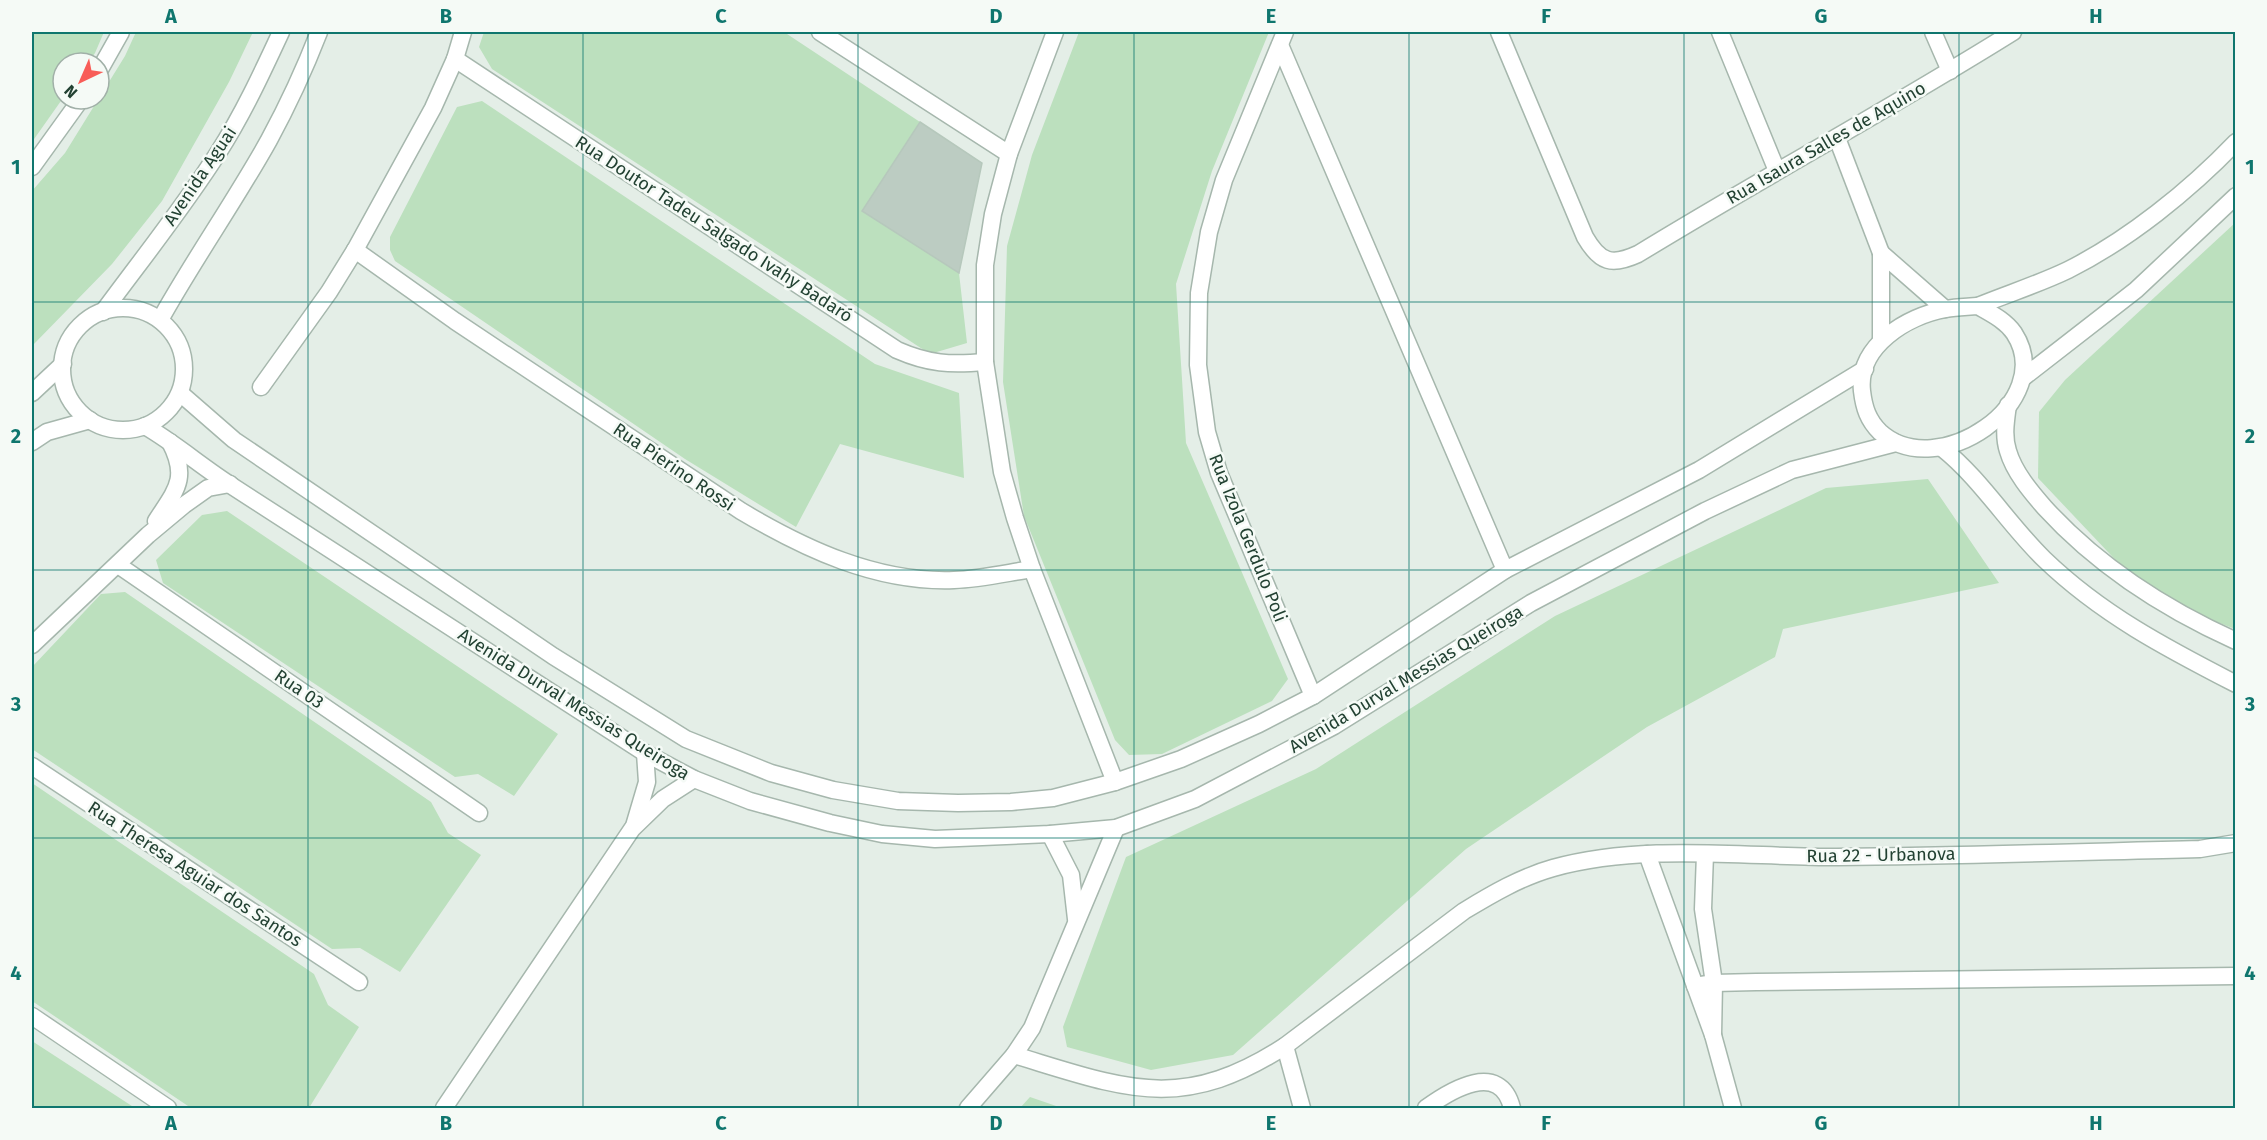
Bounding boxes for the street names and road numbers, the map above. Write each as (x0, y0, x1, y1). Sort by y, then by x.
street label: Rua Isaura Salles de Aquino (1722, 77, 1930, 209)
street label: Avenida Aguai (159, 122, 241, 230)
street label: Rua Doutor Tadeu Salgado Ivahy Badaró (571, 131, 857, 327)
street label: Rua Pierino Rossi (609, 418, 739, 516)
street label: Rua Izola Gerdulo Poli (1204, 451, 1292, 625)
street label: Avenida Durval Messias Queiroga (1285, 600, 1527, 758)
street label: Avenida Durval Messias Queiroga (454, 623, 694, 785)
street label: Rua 03 (270, 665, 328, 713)
street label: Rua Theresa Aguiar dos Santos (84, 796, 306, 952)
street label: Rua 22 - Urbanova (1806, 843, 1956, 867)

